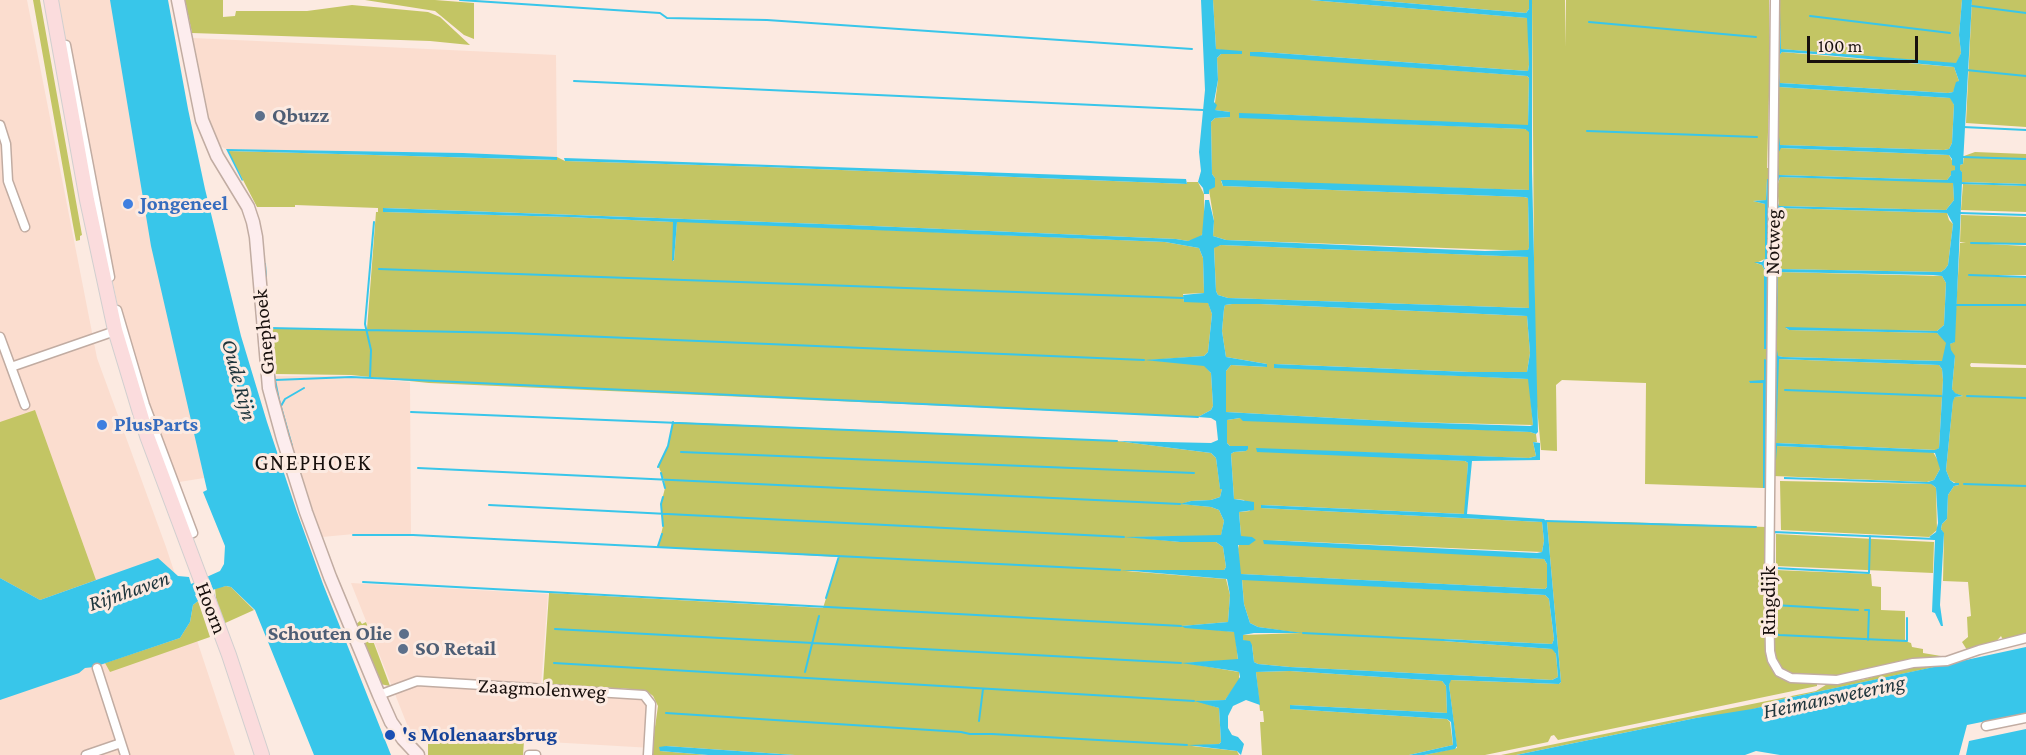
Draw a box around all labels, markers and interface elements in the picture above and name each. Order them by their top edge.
scale bar [1810,24,1921,62]
text: 100 m [1818,36,1862,56]
place label: Qbuzz [272,103,329,129]
marker: Qbuzz [253,109,267,123]
place label: Jongeneel [140,191,228,217]
marker: Jongeneel [121,197,135,211]
street label: Notweg [1760,209,1786,275]
street label: Gnephoek [248,288,280,376]
water label: Oude Rijn [215,336,263,424]
place label: PlusParts [114,412,198,438]
marker: PlusParts [95,418,109,432]
district label: GNEPHOEK [254,450,372,476]
water label: Rijnhaven [85,565,173,617]
street label: Ringdijk [1756,566,1782,636]
street label: Hoorn [190,579,232,637]
place label: Schouten Olie [268,621,392,647]
marker: Schouten Olie [397,627,411,641]
place label: SO Retail [415,636,496,662]
marker: SO Retail [396,642,410,656]
water label: Heimanswetering [1760,669,1908,725]
street label: Zaagmolenweg [477,673,607,705]
place label: 's Molenaarsbrug [402,722,557,748]
marker: 's Molenaarsbrug [383,728,397,742]

